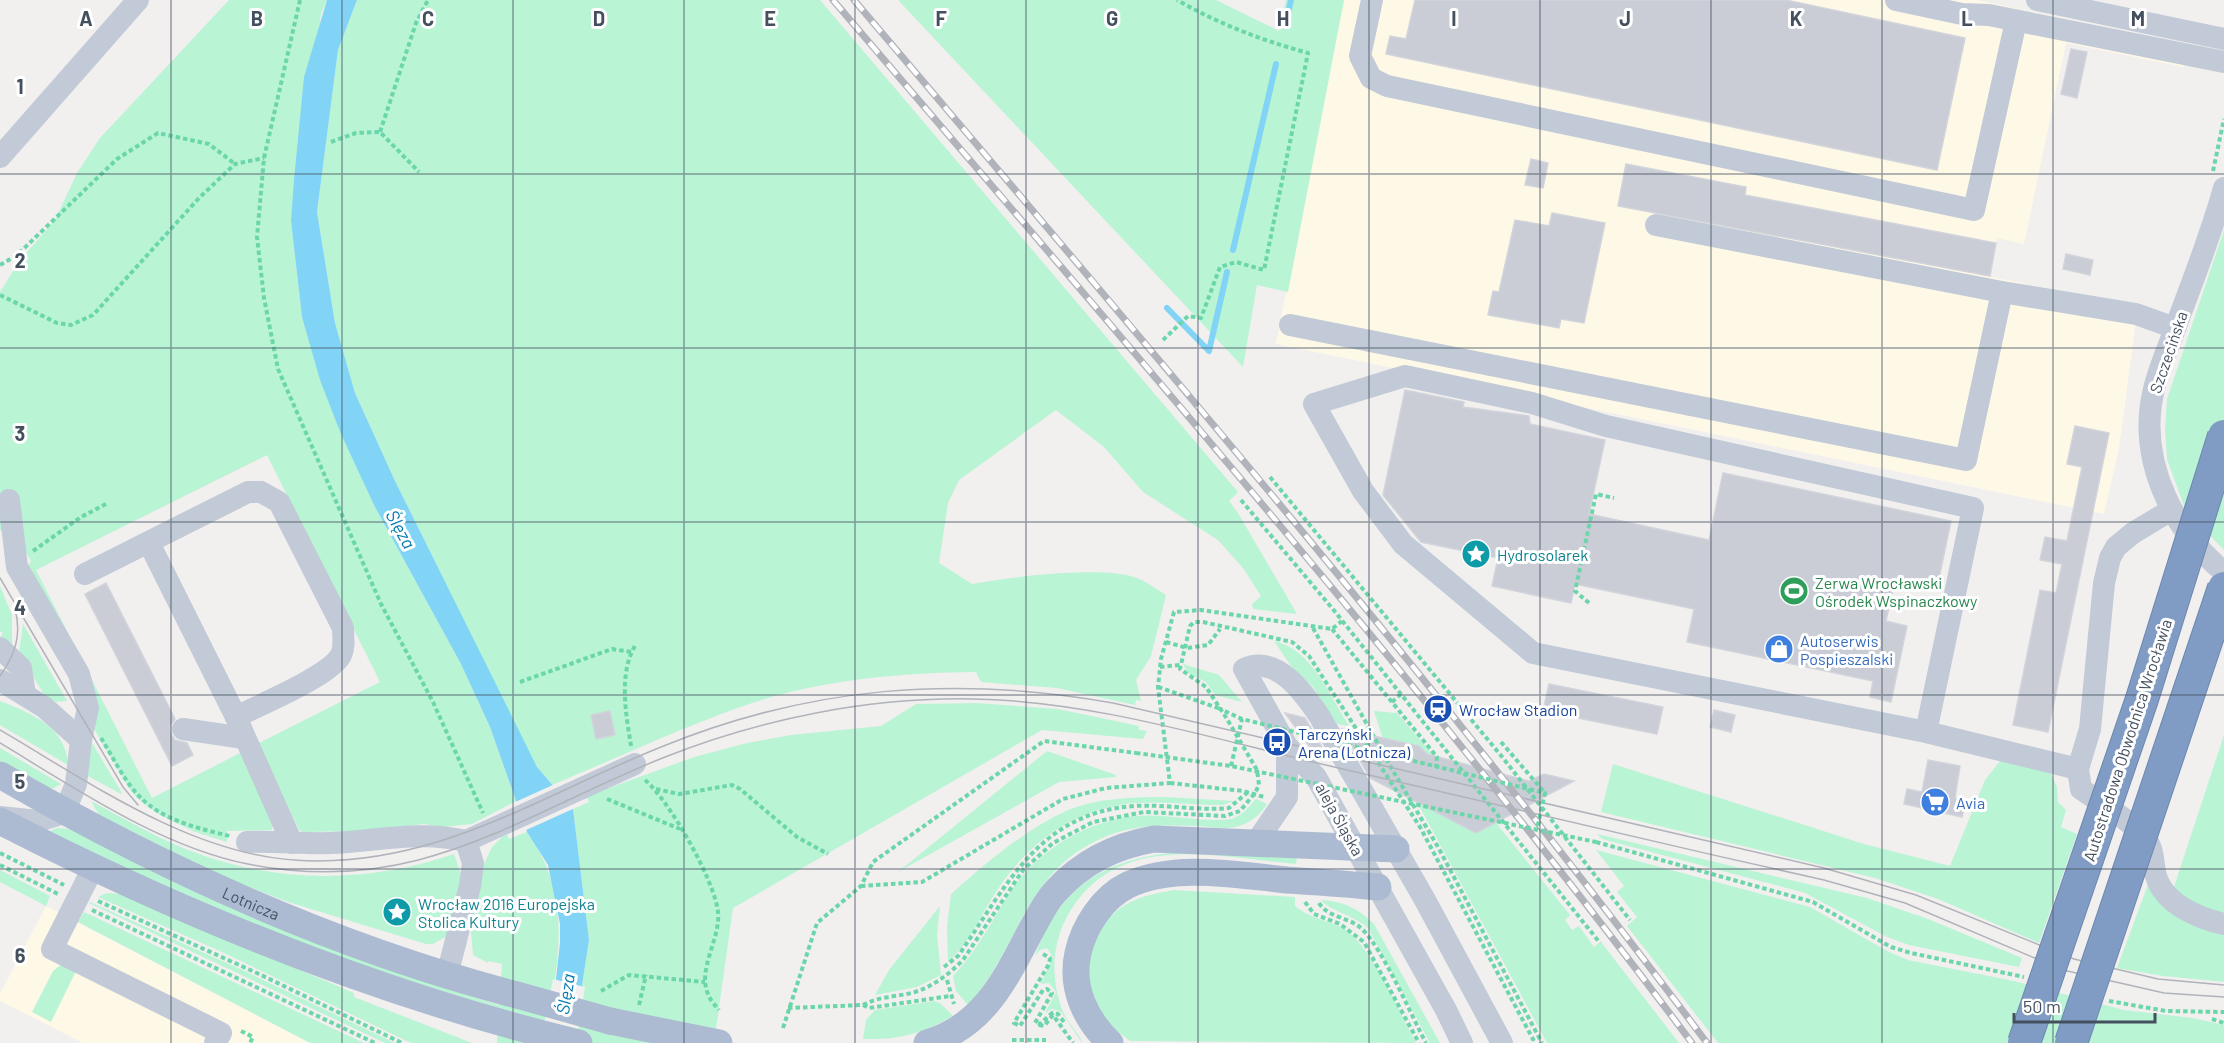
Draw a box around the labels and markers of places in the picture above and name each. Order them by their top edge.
place icon: Hydrosolarek [1460,538,1492,570]
place label: Hydrosolarek [1497,545,1588,564]
place label: Zerwa Wrocławski Ośrodek Wspinaczkowy [1815,573,1978,610]
sports icon: Zerwa Wrocławski Ośrodek Wspinaczkowy [1778,575,1810,607]
place label: Autoserwis Pospieszalski [1800,631,1893,668]
shop icon: Autoserwis Pospieszalski [1763,633,1795,665]
station icon: Wrocław Stadion [1422,693,1454,725]
place label: Wrocław Stadion [1459,700,1577,719]
place label: Tarczyński Arena (Lotnicza) [1298,724,1411,761]
bus stop icon: Tarczyński Arena (Lotnicza) [1261,726,1293,758]
supermarket icon: Avia [1919,786,1951,818]
place label: Avia [1956,793,1985,812]
place label: Wrocław 2016 Europejska Stolica Kultury [418,894,595,931]
place icon: Wrocław 2016 Europejska Stolica Kultury [381,896,413,928]

